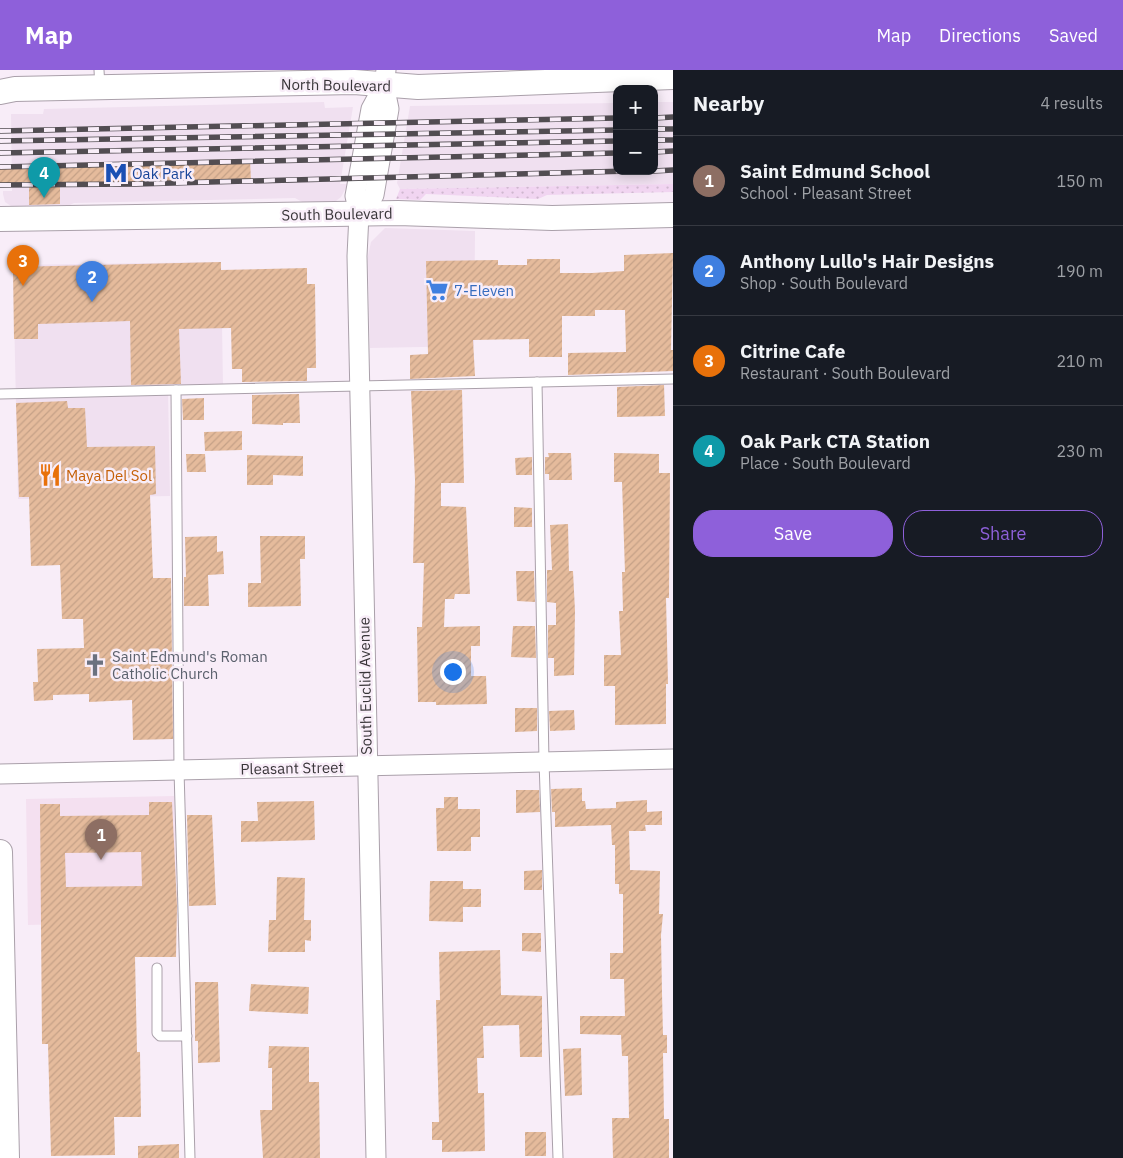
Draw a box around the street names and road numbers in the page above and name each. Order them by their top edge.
street label: North Boulevard [281,75,391,95]
street label: South Boulevard [281,204,393,224]
street label: South Euclid Avenue [354,617,376,755]
street label: Pleasant Street [240,758,344,778]

